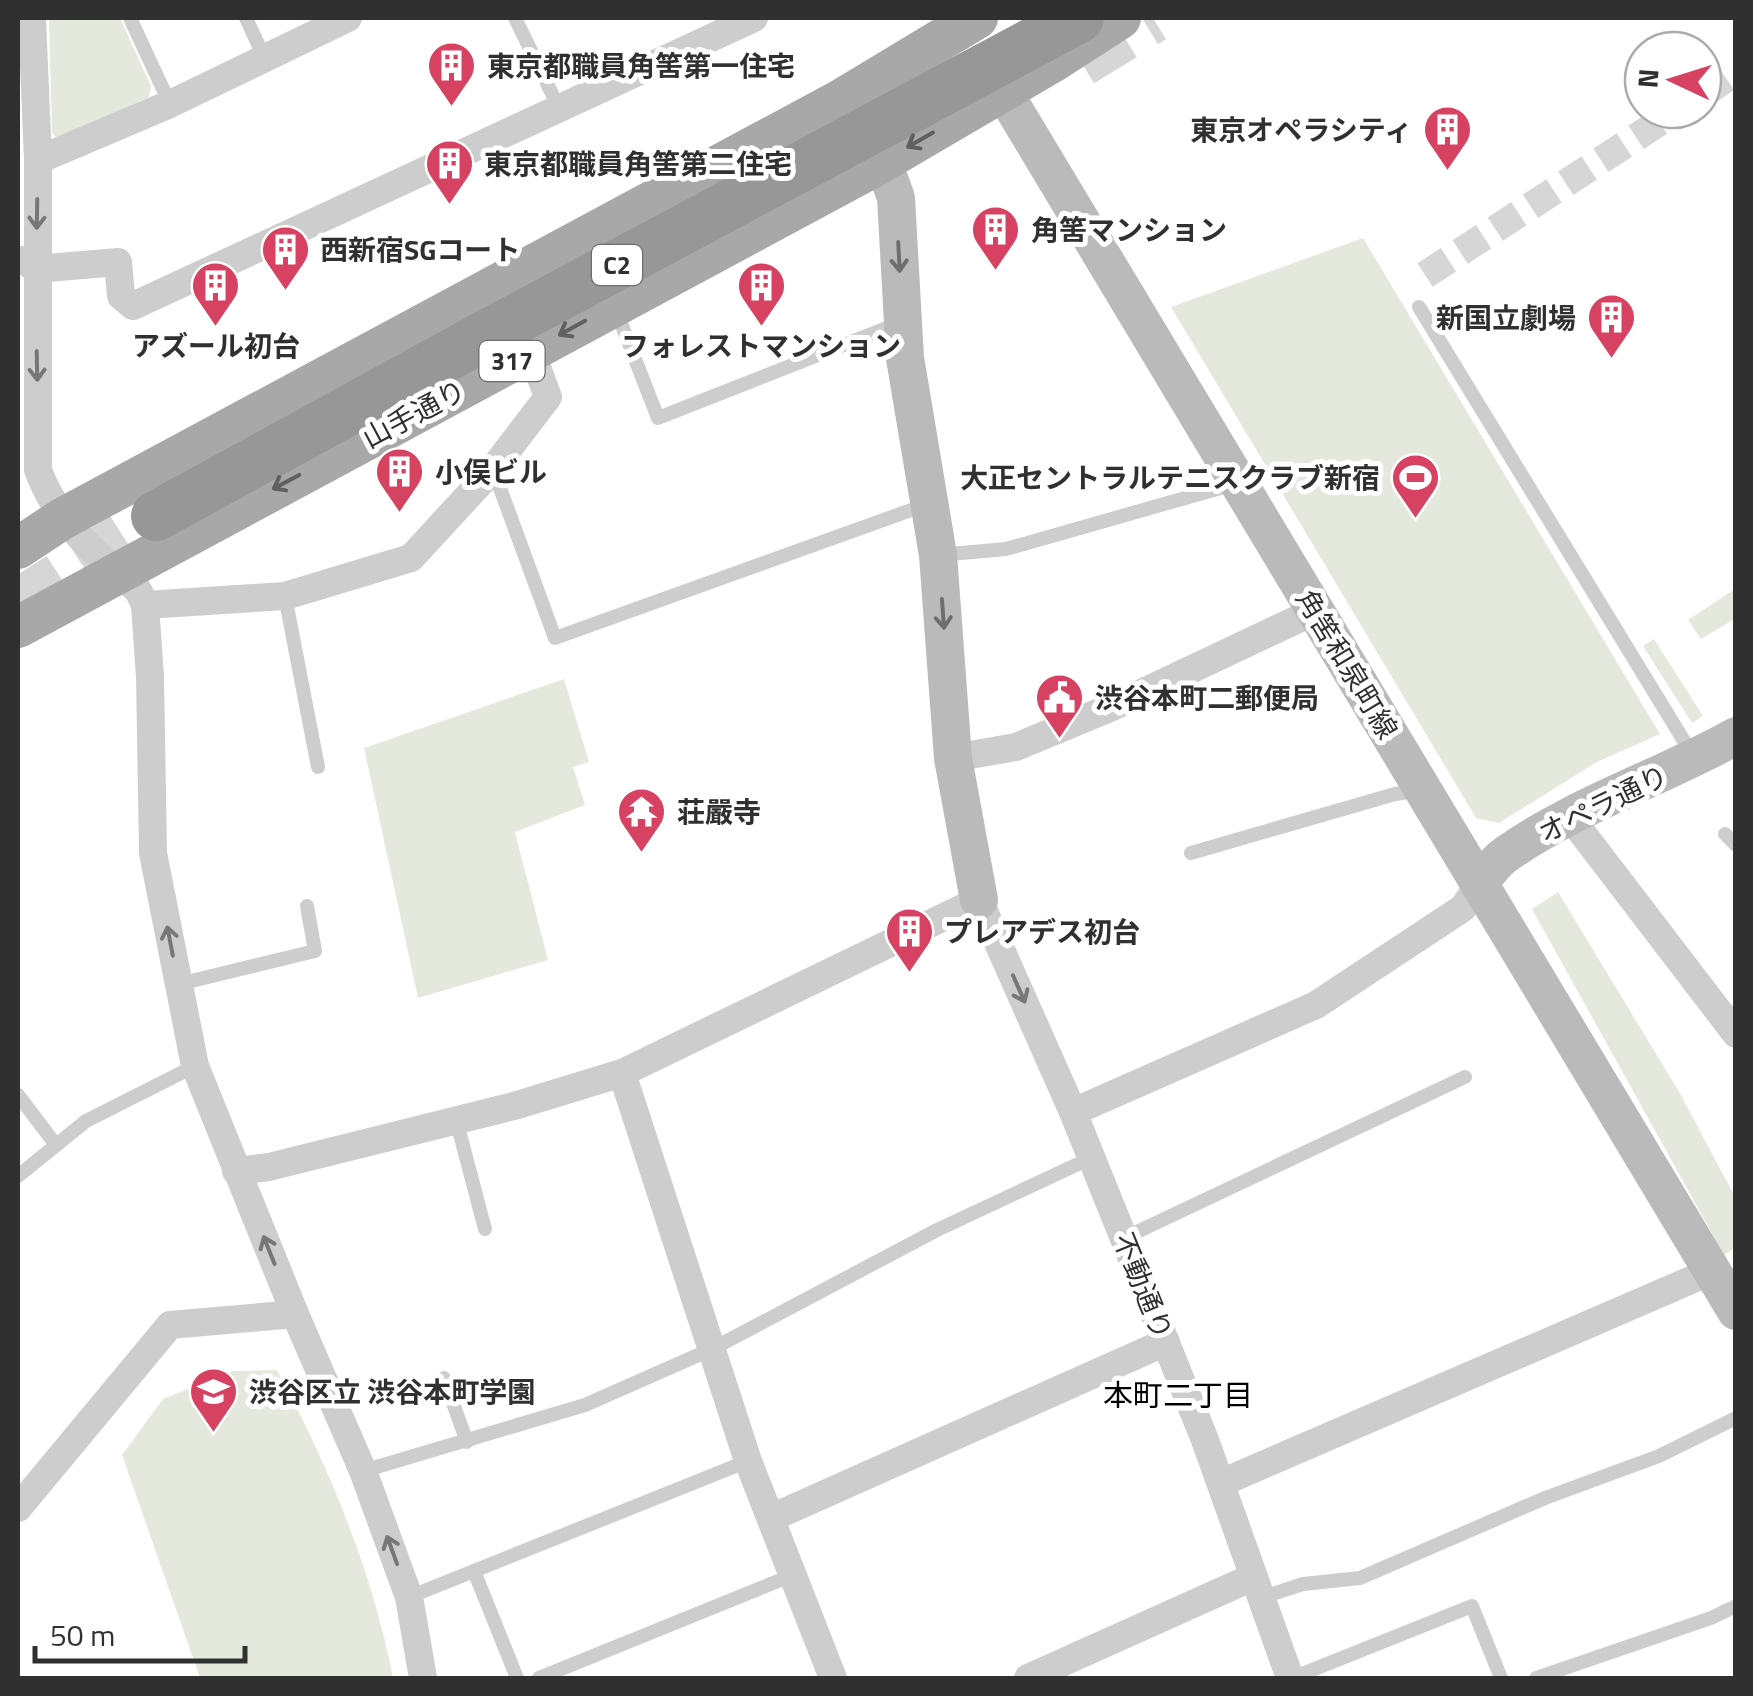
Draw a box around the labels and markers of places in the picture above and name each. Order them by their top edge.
building icon: 東京都職員角筈第一住宅 [426,40,478,108]
place label: 東京都職員角筈第一住宅 [487,44,795,87]
building icon: 東京オペラシティ [1421,104,1473,172]
place label: 東京オペラシティ [1190,108,1412,151]
building icon: 東京都職員角筈第二住宅 [423,138,475,206]
place label: 東京都職員角筈第二住宅 [484,142,792,185]
building icon: 角筈マンション [970,204,1022,272]
place label: 角筈マンション [1031,208,1227,251]
building icon: 西新宿SGコート [259,224,311,292]
place label: 西新宿SGコート [320,228,520,271]
building icon: アズール初台 [190,260,242,328]
building icon: フォレストマンション [735,260,787,328]
building icon: 新国立劇場 [1585,292,1637,360]
place label: 新国立劇場 [1436,296,1576,339]
place label: アズール初台 [132,324,300,367]
place label: フォレストマンション [621,324,901,367]
building icon: 小俣ビル [374,446,426,514]
place label: 小俣ビル [435,450,547,493]
sports icon: 大正セントラルテニスクラブ新宿 [1389,452,1441,520]
place label: 大正セントラルテニスクラブ新宿 [960,456,1380,499]
public building icon: 渋谷本町二郵便局 [1034,672,1086,740]
place label: 渋谷本町二郵便局 [1095,676,1319,719]
temple icon: 荘嚴寺 [616,786,668,854]
place label: 荘嚴寺 [677,790,761,833]
building icon: プレアデス初台 [883,906,935,974]
place label: プレアデス初台 [944,910,1140,953]
school or university icon: 渋谷区立 渋谷本町学園 [188,1366,240,1434]
place label: 渋谷区立 渋谷本町学園 [249,1370,535,1413]

